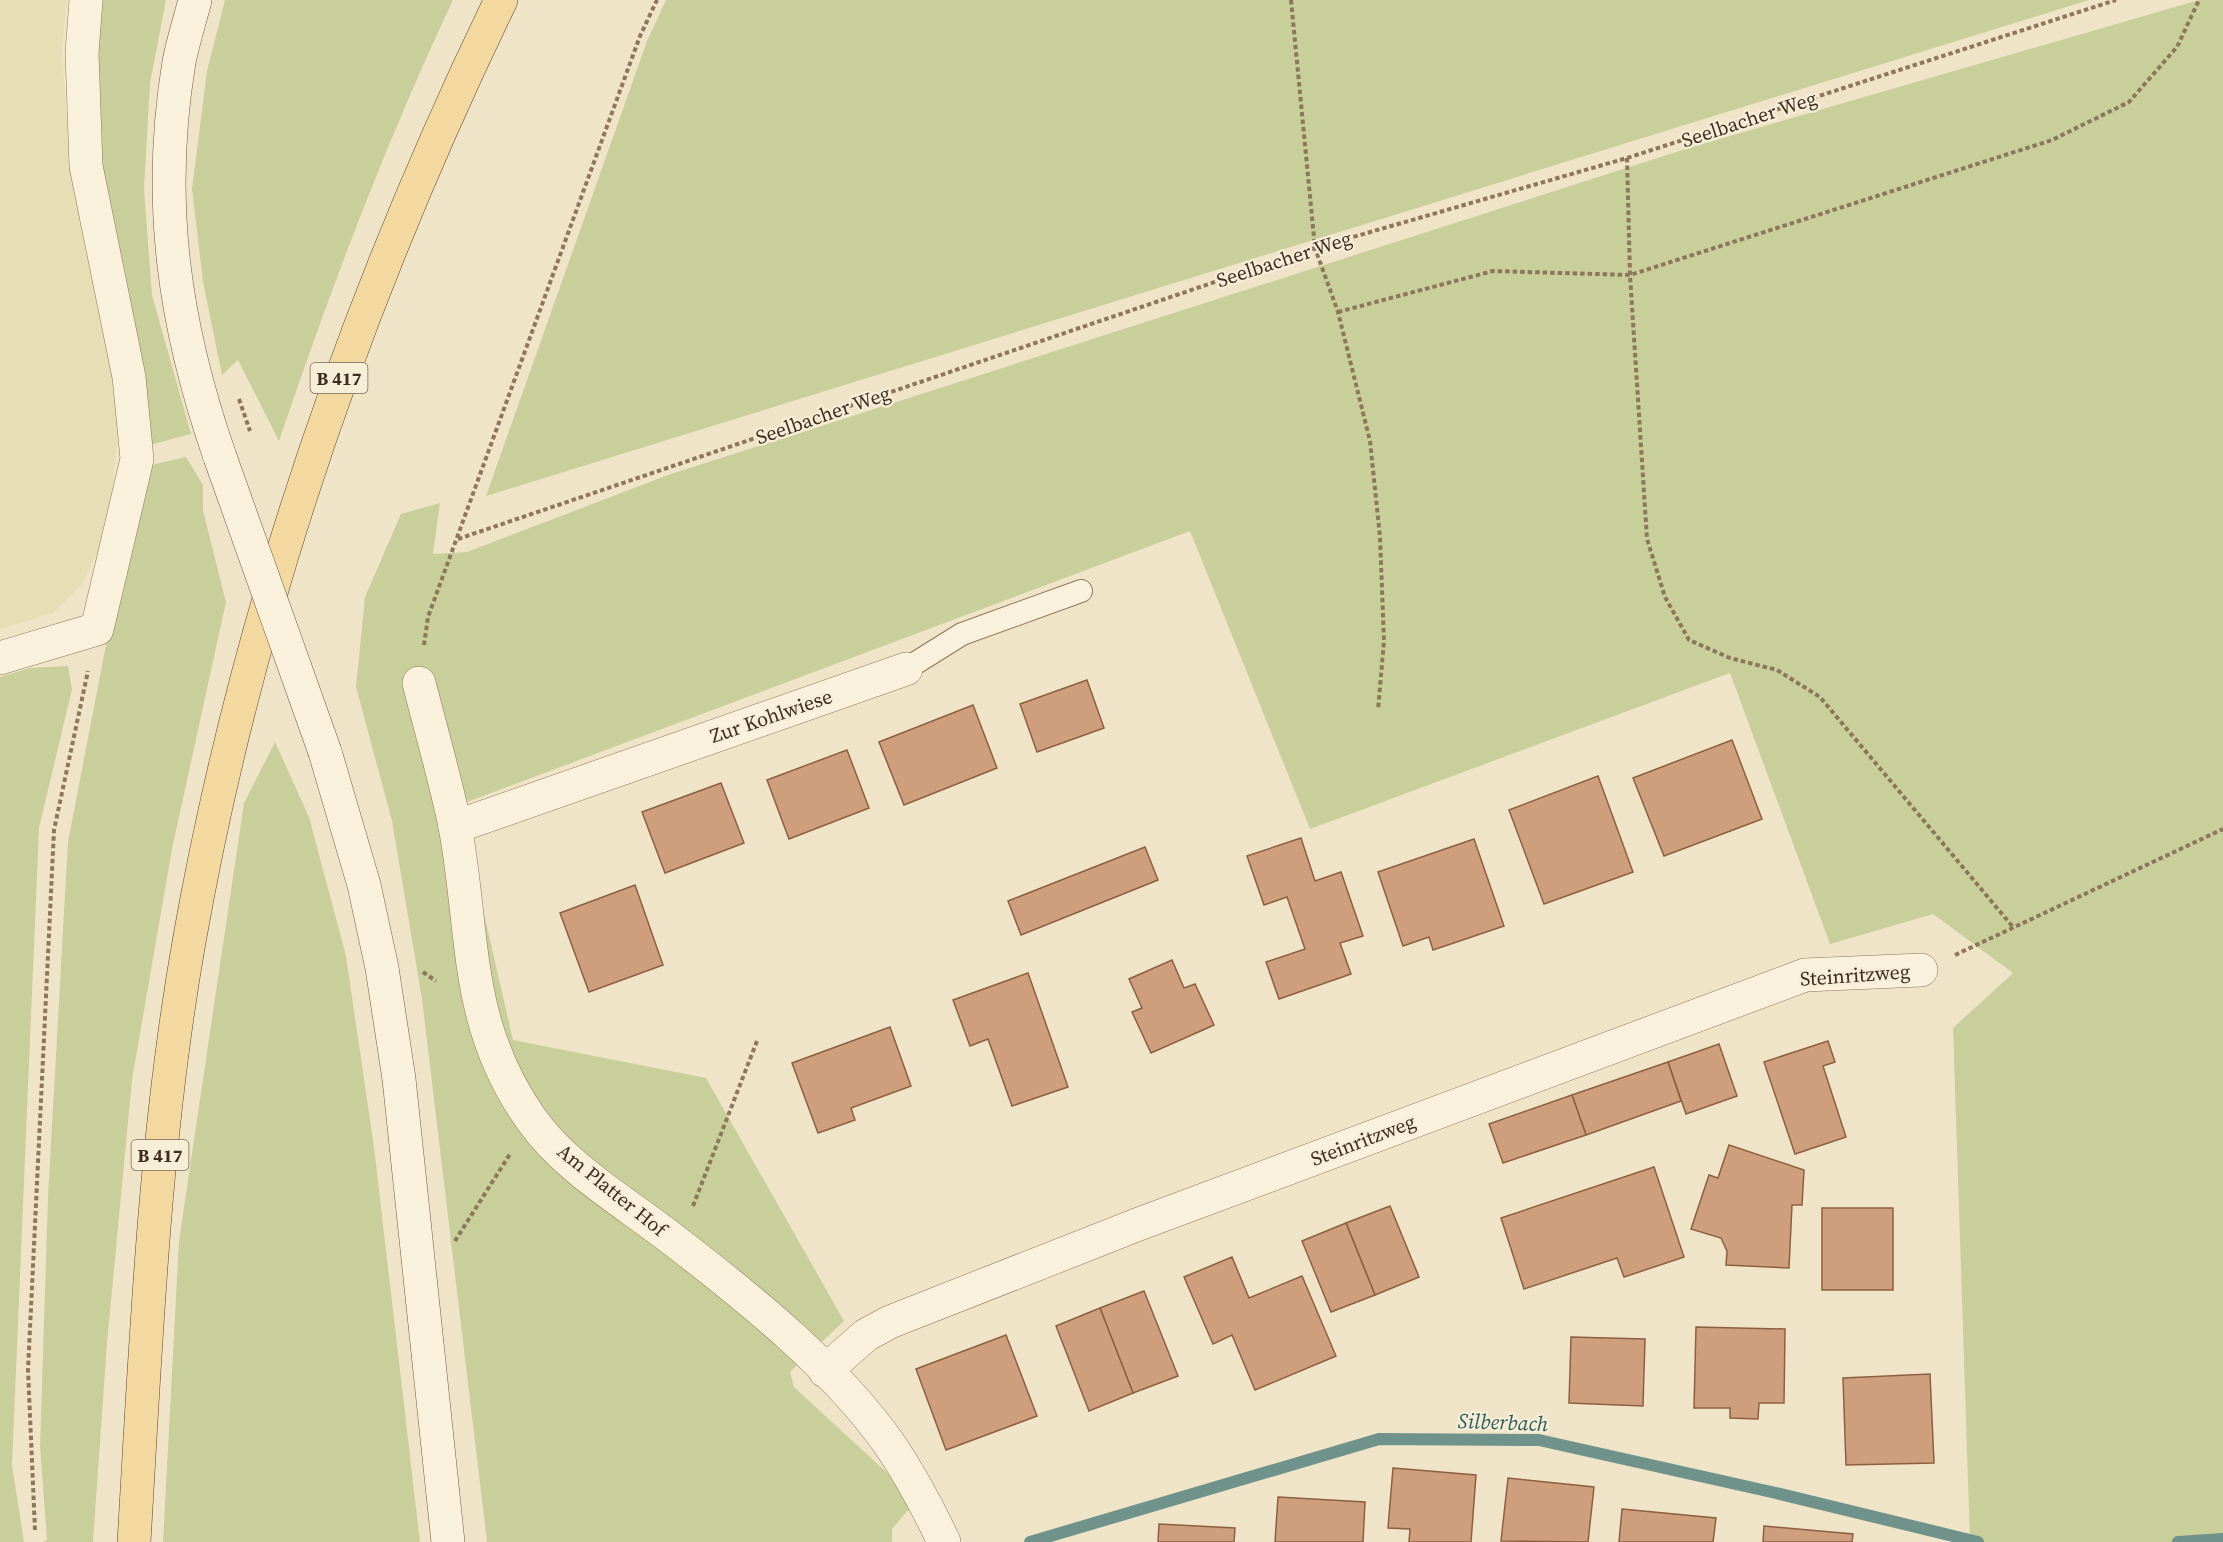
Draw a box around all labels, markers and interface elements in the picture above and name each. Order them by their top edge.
street label: Seelbacher Weg [1678,84,1820,154]
street label: Seelbacher Weg [1213,224,1355,294]
road number: B 417 [310,363,368,393]
street label: Seelbacher Weg [752,379,894,451]
street label: Zur Kohlwiese [706,682,836,750]
street label: Steinritzweg [1799,957,1911,993]
street label: Steinritzweg [1306,1107,1420,1173]
street label: Am Platter Hof [551,1137,674,1244]
road number: B 417 [132,1140,188,1170]
water label: Silberbach [1457,1406,1549,1438]

